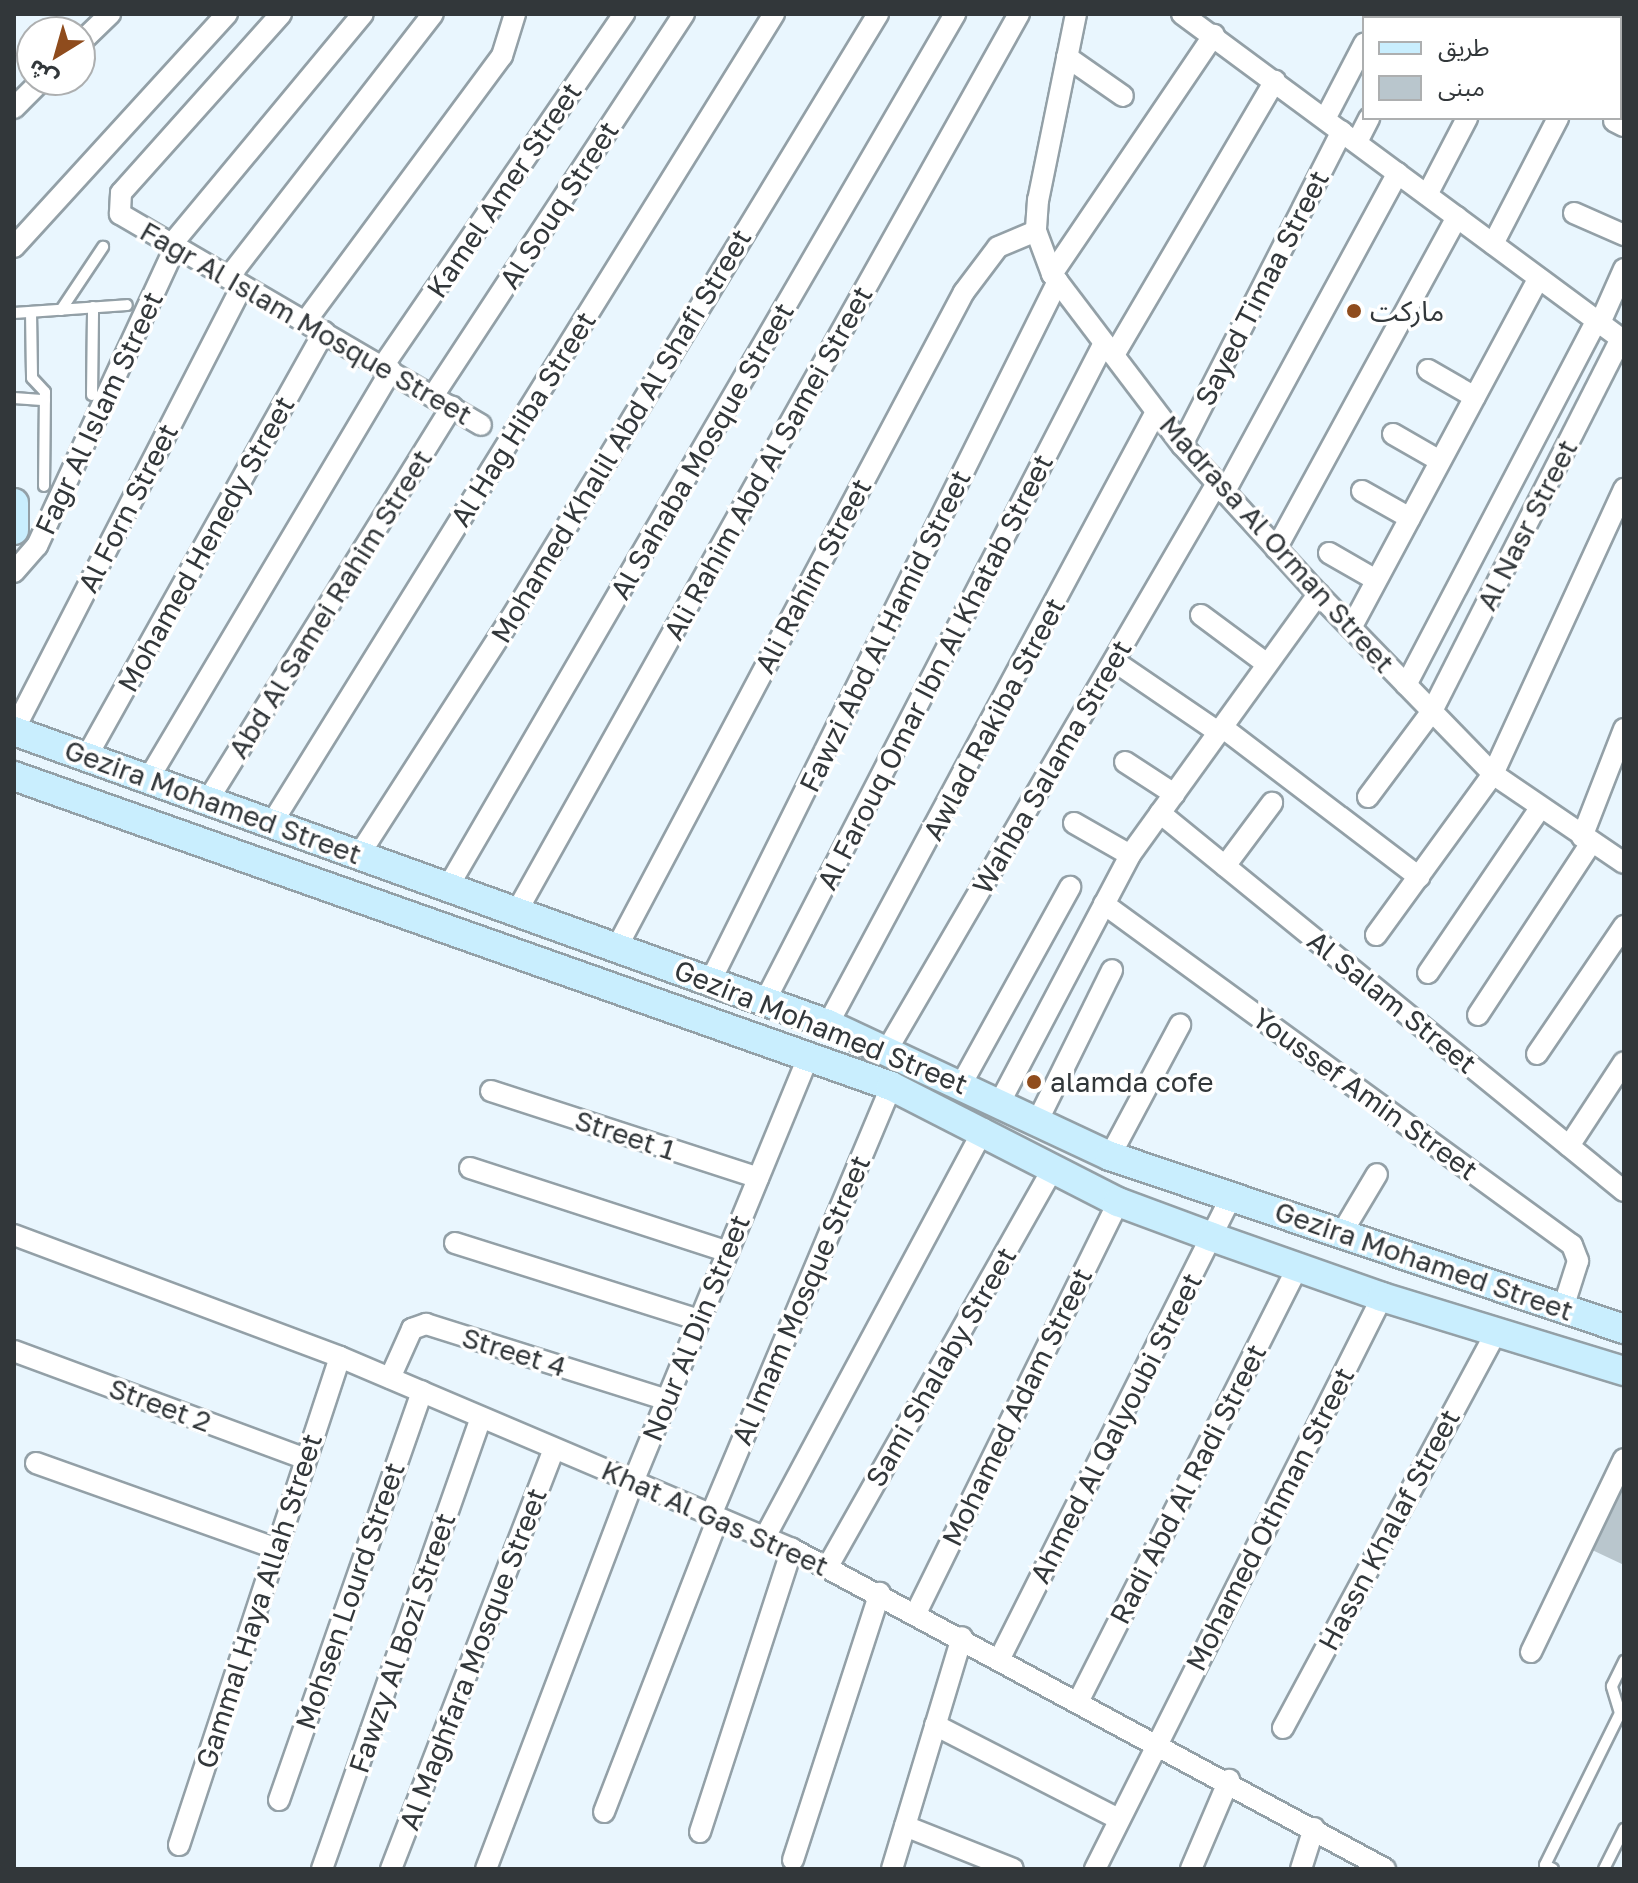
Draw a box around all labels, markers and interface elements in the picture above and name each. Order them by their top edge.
north arrow [16,16,96,96]
legend [1362,16,1622,120]
text: طريق [1438,32,1490,61]
text: ش [22,54,63,94]
text: مبنى [1438,72,1485,101]
street label: Kamel Amer Street [419,76,589,304]
street label: Al Souq Street [492,115,626,295]
street label: Sayed Timaa Street [1188,165,1336,411]
street label: Fagr Al Islam Mosque Street [134,214,478,432]
street label: Mohamed Khalil Abd Al Shafi Street [484,223,758,649]
street label: Ali Rahim Abd Al Samei Street [657,280,879,646]
street label: Fagr Al Islam Street [28,286,170,540]
place label: ماركت [1370,294,1444,328]
street label: Al Sahaba Mosque Street [603,297,801,605]
marker: ماركت [1345,302,1363,320]
street label: Al Hag Hiba Street [443,305,603,533]
street label: Mohamed Henedy Street [111,390,301,698]
street label: Madrasa Al Orman Street [1153,408,1401,680]
street label: Al Forn Street [71,418,185,598]
street label: Al Nasr Street [1470,434,1584,616]
street label: Abd Al Samei Rahim Street [221,443,439,765]
street label: Al Farouq Omar Ibn Al Khatab Street [810,449,1060,895]
street label: Fawzi Abd Al Hamid Street [792,465,978,797]
street label: Ali Rahim Street [748,473,878,679]
street label: Awlad Rakiba Street [916,592,1072,846]
street label: Wahba Salama Street [965,634,1139,900]
street label: Gezira Mohamed Street [60,733,366,871]
street label: Al Salam Street [1301,924,1483,1080]
street label: Gezira Mohamed Street [669,953,973,1101]
street label: Youssef Amin Street [1246,1001,1484,1187]
place label: alamda cofe [1050,1065,1213,1099]
marker: alamda cofe [1025,1073,1043,1091]
street label: Street 1 [571,1103,679,1167]
street label: Al Imam Mosque Street [725,1150,877,1450]
street label: Gezira Mohamed Street [1270,1194,1578,1328]
street label: Nour Al Din Street [635,1210,757,1446]
street label: Sami Shalaby Street [859,1241,1023,1493]
street label: Mohamed Adam Street [935,1262,1099,1552]
street label: Ahmed Al Qalyoubi Street [1023,1267,1209,1589]
street label: Street 4 [458,1320,570,1384]
street label: Radi Abd Al Radi Street [1103,1338,1273,1630]
street label: Mohamed Othman Street [1179,1362,1361,1676]
street label: Street 2 [104,1371,216,1439]
street label: Hassn Khalaf Street [1311,1404,1467,1656]
street label: Gammal Haya Allah Street [189,1429,329,1773]
street label: Khat Al Gas Street [596,1453,834,1583]
street label: Mohsen Lourd Street [288,1458,412,1734]
street label: Al Maghfara Mosque Street [392,1483,554,1835]
street label: Fawzy Al Bozi Street [342,1508,462,1778]

